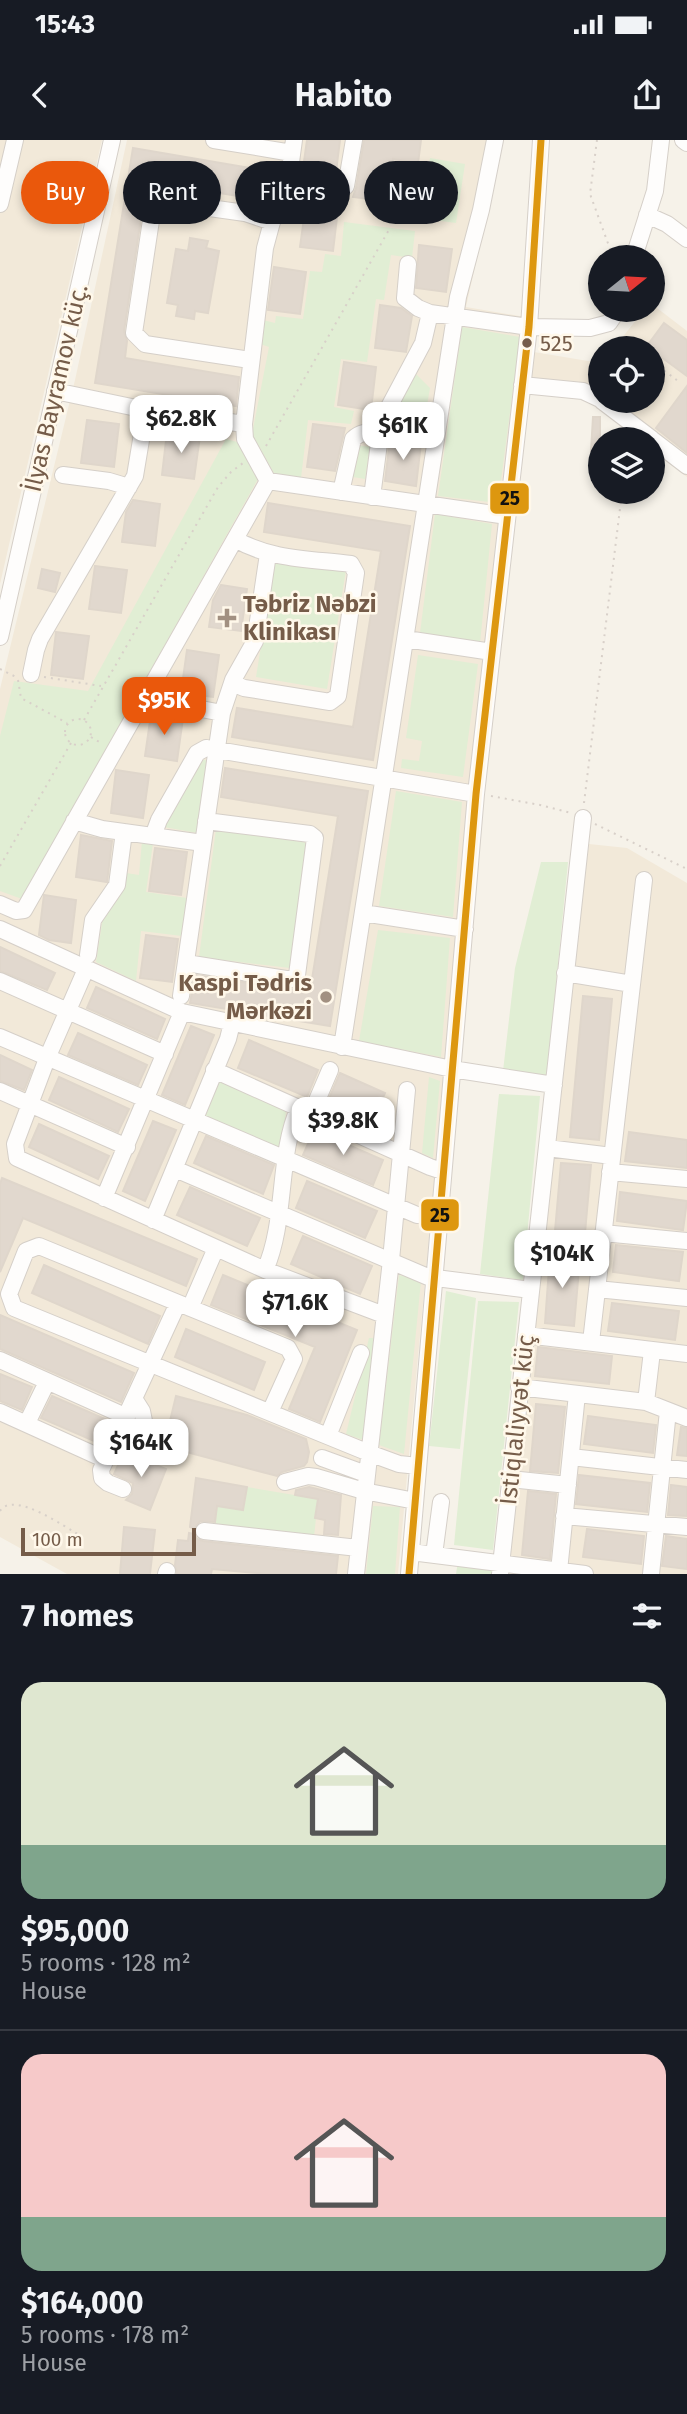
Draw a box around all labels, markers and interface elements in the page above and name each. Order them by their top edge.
text: 15:43 [35,9,95,40]
icon: back [21,76,59,114]
text: Habito [295,76,392,114]
icon: share [628,76,666,114]
chip: Buy [21,161,109,224]
chip: Rent [123,161,221,224]
chip: Filters [235,161,350,224]
chip: New [364,161,458,224]
north arrow [588,245,665,322]
map controls [588,245,665,504]
street label: İlyas Bayramov küç. [18,281,94,495]
place label: 525 [540,330,573,357]
marker: 525 [520,336,534,350]
button: locate [588,336,665,413]
pin: $62.8K [124,396,238,455]
pin: $61K [362,402,444,462]
text: $62.8K [146,404,216,432]
text: $61K [378,411,428,439]
button: layers [588,427,665,504]
line badge: 25 [489,482,530,515]
text: 25 [500,487,520,510]
place label: Təbriz Nəbzi Klinikası [243,590,377,646]
marker: Təbriz Nəbzi Klinikası [217,608,237,628]
pin: $95K [123,678,205,737]
text: $95K [138,686,190,714]
place label: Kaspi Tədris Mərkəzi [178,969,312,1025]
marker: Kaspi Tədris Mərkəzi [318,989,334,1005]
pin: $39.8K [286,1098,400,1157]
text: $39.8K [308,1106,378,1134]
line badge: 25 [420,1198,460,1232]
text: 25 [430,1204,450,1227]
pin: $104K [513,1230,611,1290]
text: $104K [530,1239,594,1267]
pin: $71.6K [238,1280,352,1339]
text: $71.6K [262,1288,328,1316]
street label: İstiqlaliyyət küç [494,1334,540,1506]
pin: $164K [92,1420,190,1479]
text: $164K [110,1428,173,1456]
scale bar [21,1525,196,1557]
text: 100 m [32,1528,83,1551]
icon: filters [628,1597,666,1635]
text: 7 homes [21,1598,133,1634]
icon: home [281,1728,407,1854]
text: $95,000 [21,1913,129,1949]
text: 5 rooms · 128 m² [21,1949,191,1977]
text: House [21,1977,87,2005]
icon: home [281,2100,407,2226]
text: $164,000 [21,2285,144,2321]
text: 5 rooms · 178 m² [21,2321,189,2349]
text: House [21,2349,87,2377]

